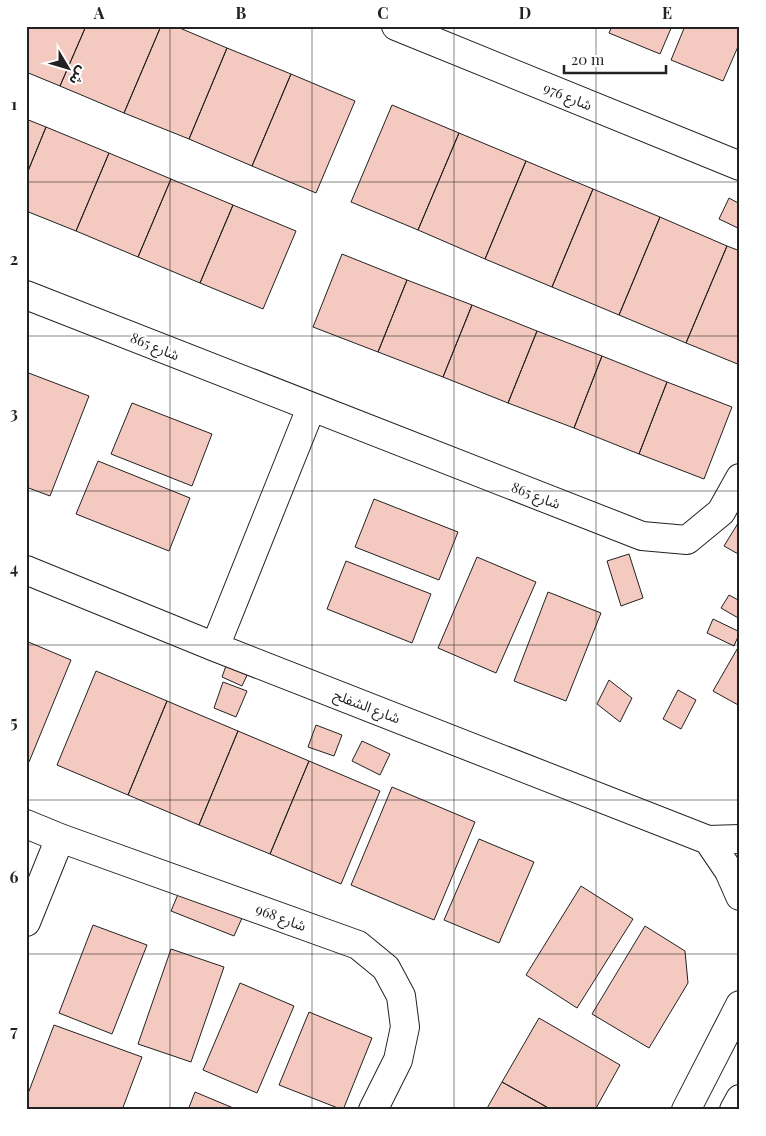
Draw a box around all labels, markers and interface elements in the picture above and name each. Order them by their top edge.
text: A [93,2,105,23]
text: B [236,2,247,23]
text: C [377,2,389,23]
text: D [519,2,531,23]
text: E [662,2,672,23]
north arrow [42,42,92,92]
scale bar [564,42,666,74]
text: 20 m [571,49,605,69]
text: ش [65,63,92,90]
street label: شارع 976 [540,78,595,116]
text: 1 [11,93,17,114]
text: 2 [10,248,18,269]
street label: شارع 865 [127,328,182,366]
text: 3 [10,402,18,423]
street label: شارع 865 [508,477,563,515]
text: 4 [10,557,18,578]
street label: شارع الشفلح [330,685,403,729]
text: 5 [10,711,18,732]
text: 6 [10,866,19,887]
street label: شارع 968 [252,899,309,937]
text: 7 [10,1020,18,1041]

